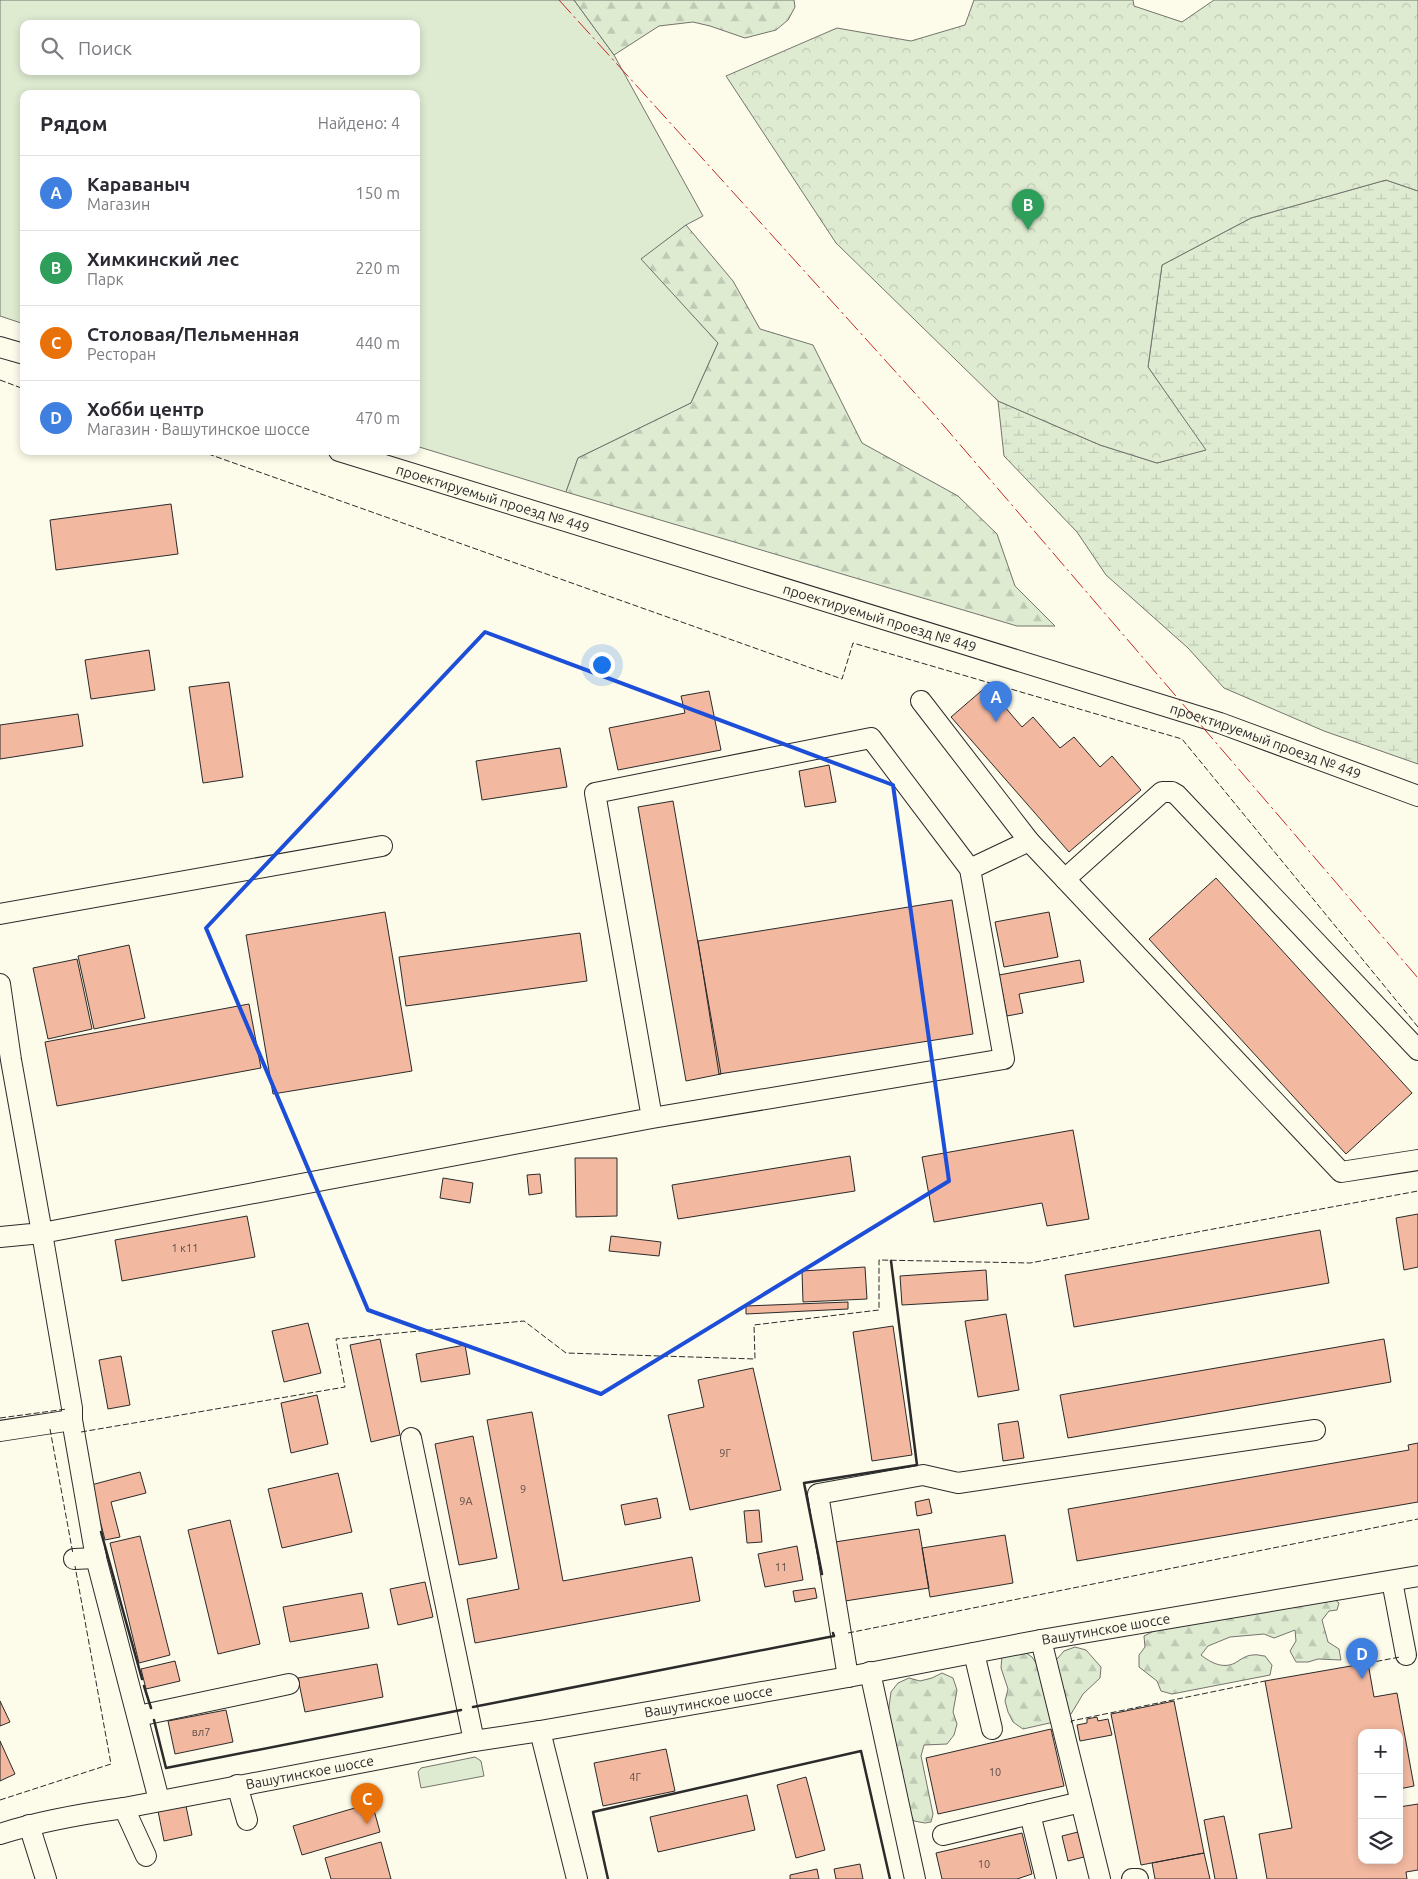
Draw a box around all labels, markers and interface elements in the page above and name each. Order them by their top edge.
search box [20,20,420,75]
icon: search [38,34,66,62]
text: Поиск [78,37,132,59]
text: Рядом [40,111,108,135]
text: Найдено: 4 [318,114,400,132]
text: Караваныч [87,173,190,195]
text: A [50,184,62,202]
text: 150 m [355,184,400,202]
pin: B [1012,189,1044,230]
text: Магазин [87,195,150,213]
text: Химкинский лес [87,248,239,270]
text: B [51,259,61,277]
text: 220 m [355,259,400,277]
text: Парк [87,270,124,288]
text: Столовая/Пельменная [87,323,299,345]
text: C [51,334,61,352]
text: 440 m [355,334,400,352]
text: Ресторан [87,345,156,363]
text: Хобби центр [87,398,204,420]
text: D [50,409,62,427]
text: 470 m [355,409,400,427]
text: Магазин · Вашутинское шоссе [87,420,310,438]
street label: проектируемый проезд № 449 [394,461,591,536]
street label: проектируемый проезд № 449 [781,581,978,655]
your location [589,652,615,678]
pin: A [980,681,1012,722]
street label: проектируемый проезд № 449 [1168,700,1363,782]
house number: 1 к11 [172,1242,198,1254]
house number: 9Г [719,1447,731,1459]
house number: 9 [520,1483,526,1495]
house number: 9А [459,1495,474,1507]
house number: 11 [775,1561,787,1573]
street label: Вашутинское шоссе [1040,1610,1171,1648]
pin: D [1346,1638,1378,1679]
street label: Вашутинское шоссе [643,1682,774,1721]
house number: вл7 [192,1726,210,1738]
map controls [1358,1729,1403,1864]
button: + [1358,1729,1403,1774]
street label: Вашутинское шоссе [244,1752,375,1793]
house number: 10 [989,1766,1001,1778]
house number: 4Г [629,1771,641,1783]
button: − [1358,1774,1403,1819]
pin: C [351,1783,383,1824]
button: layers [1358,1819,1403,1864]
house number: 10 [978,1858,990,1870]

